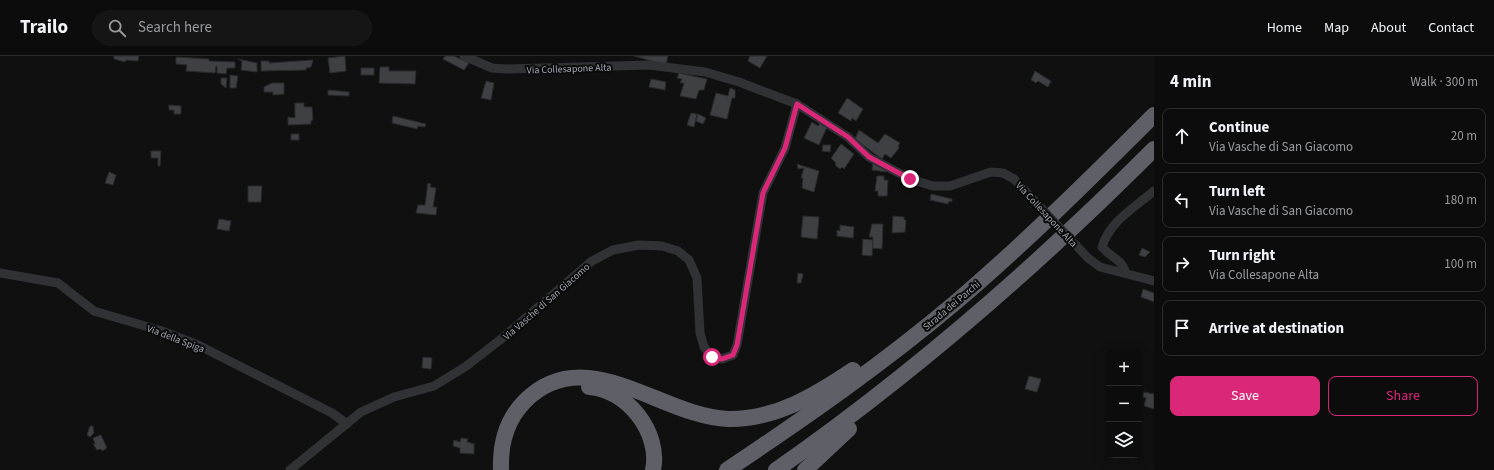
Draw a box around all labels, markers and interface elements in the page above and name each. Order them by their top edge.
search box [92,10,372,46]
text: Trailo [20,14,68,41]
icon: search [106,17,128,39]
text: Search here [138,17,212,38]
text: Home [1267,18,1302,38]
text: Map [1324,18,1349,38]
text: About [1371,18,1406,38]
text: Contact [1428,18,1474,38]
street label: Via Collesapone Alta [526,61,612,77]
text: 4 min [1170,70,1211,94]
text: Walk · 300 m [1410,73,1478,91]
text: Continue [1209,117,1269,138]
icon: ahead [1171,125,1193,147]
text: 20 m [1451,127,1477,145]
text: Via Vasche di San Giacomo [1209,138,1353,156]
route end [901,170,919,188]
street label: Via Collesapone Alta [1012,179,1080,250]
text: Turn left [1209,181,1265,202]
icon: left [1171,189,1193,211]
text: 180 m [1444,191,1477,209]
text: Via Vasche di San Giacomo [1209,202,1353,220]
text: Turn right [1209,245,1275,266]
icon: right [1171,253,1193,275]
text: 100 m [1444,255,1477,273]
street label: Via Vasche di San Giacomo [500,260,593,343]
text: Via Collesapone Alta [1209,266,1319,284]
street label: Strada dei Parchi [920,278,983,334]
icon: arrive [1171,317,1193,339]
text: Arrive at destination [1209,318,1344,339]
street label: Via della Spiga [145,322,206,356]
route start [703,348,721,366]
map controls [1106,350,1142,458]
button: + [1106,350,1142,386]
button: Save [1170,376,1320,416]
button: Share [1328,376,1478,416]
button: − [1106,386,1142,422]
button: layers [1106,422,1142,458]

